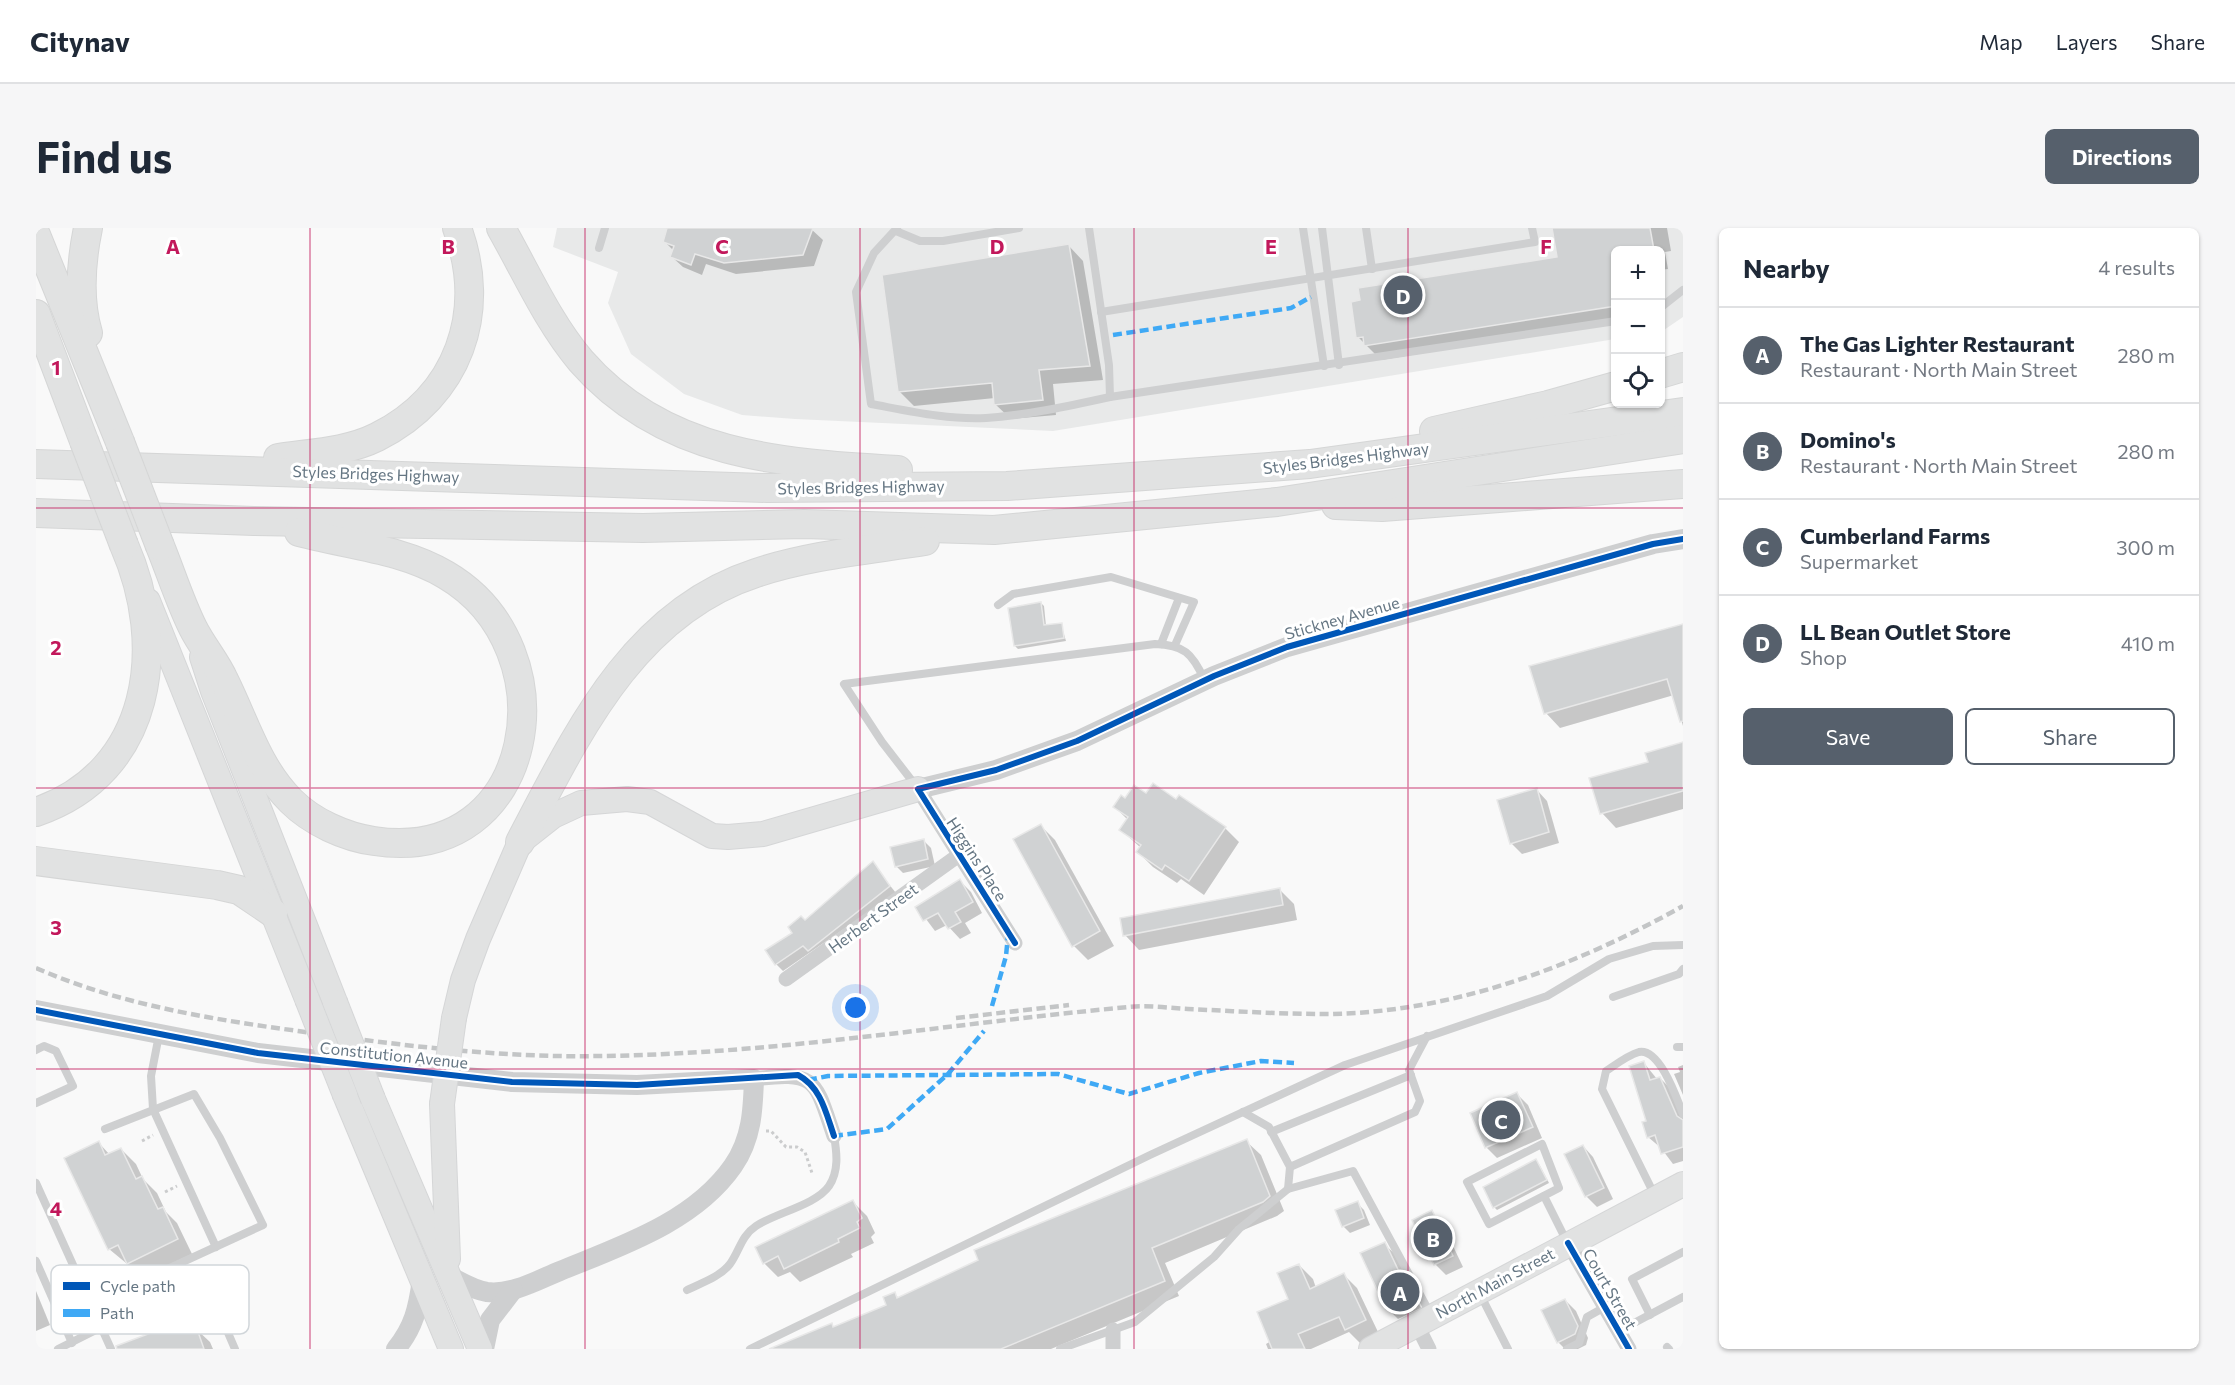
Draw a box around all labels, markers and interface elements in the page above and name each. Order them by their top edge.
text: Citynav [30,24,130,58]
text: Map [1979,29,2023,54]
text: Layers [2056,29,2118,54]
text: Share [2151,29,2205,54]
button: Directions [2045,129,2199,184]
text: Find us [36,130,172,182]
text: A [166,234,180,258]
text: B [441,234,455,258]
text: C [715,234,729,258]
text: D [990,234,1004,258]
text: E [1265,234,1277,258]
text: F [1540,234,1552,258]
map controls [1611,246,1665,408]
button: + [1611,246,1665,300]
text: Nearby [1743,252,1830,283]
text: 4 results [2098,255,2175,279]
pin: D [1384,272,1422,318]
button: − [1611,300,1665,354]
text: The Gas Lighter Restaurant [1800,330,2075,357]
text: A [1755,343,1770,367]
text: 280 m [2117,343,2175,367]
button: locate [1611,354,1665,408]
text: 1 [51,355,61,379]
text: Restaurant · North Main Street [1800,357,2077,381]
text: Domino's [1800,426,1896,453]
street label: Styles Bridges Highway [1262,438,1430,477]
text: B [1756,439,1769,463]
text: 280 m [2117,439,2175,463]
text: Restaurant · North Main Street [1800,453,2077,477]
street label: Styles Bridges Highway [292,461,460,486]
street label: Styles Bridges Highway [777,476,945,497]
text: Cumberland Farms [1800,522,1990,549]
text: C [1756,535,1769,559]
text: 300 m [2116,535,2175,559]
text: Supermarket [1800,549,1918,573]
street label: Stickney Avenue [1282,592,1401,643]
text: LL Bean Outlet Store [1800,618,2011,645]
text: D [1755,631,1770,655]
text: 410 m [2121,631,2175,655]
text: 2 [50,635,62,659]
text: Shop [1800,645,1847,669]
button: Save [1743,708,1953,765]
button: Share [1965,708,2175,765]
street label: Higgins Place [943,813,1012,904]
street label: Herbert Street [824,879,922,956]
text: 3 [50,915,62,939]
your location [841,993,870,1022]
street label: Constitution Avenue [319,1037,469,1072]
pin: C [1482,1098,1520,1142]
text: 4 [50,1196,62,1220]
pin: B [1414,1216,1452,1260]
street label: North Main Street [1432,1243,1558,1322]
street label: Court Street [1580,1245,1642,1333]
legend [51,1265,249,1334]
pin: A [1380,1270,1420,1314]
text: Cycle path [100,1276,176,1295]
text: Path [100,1303,134,1322]

